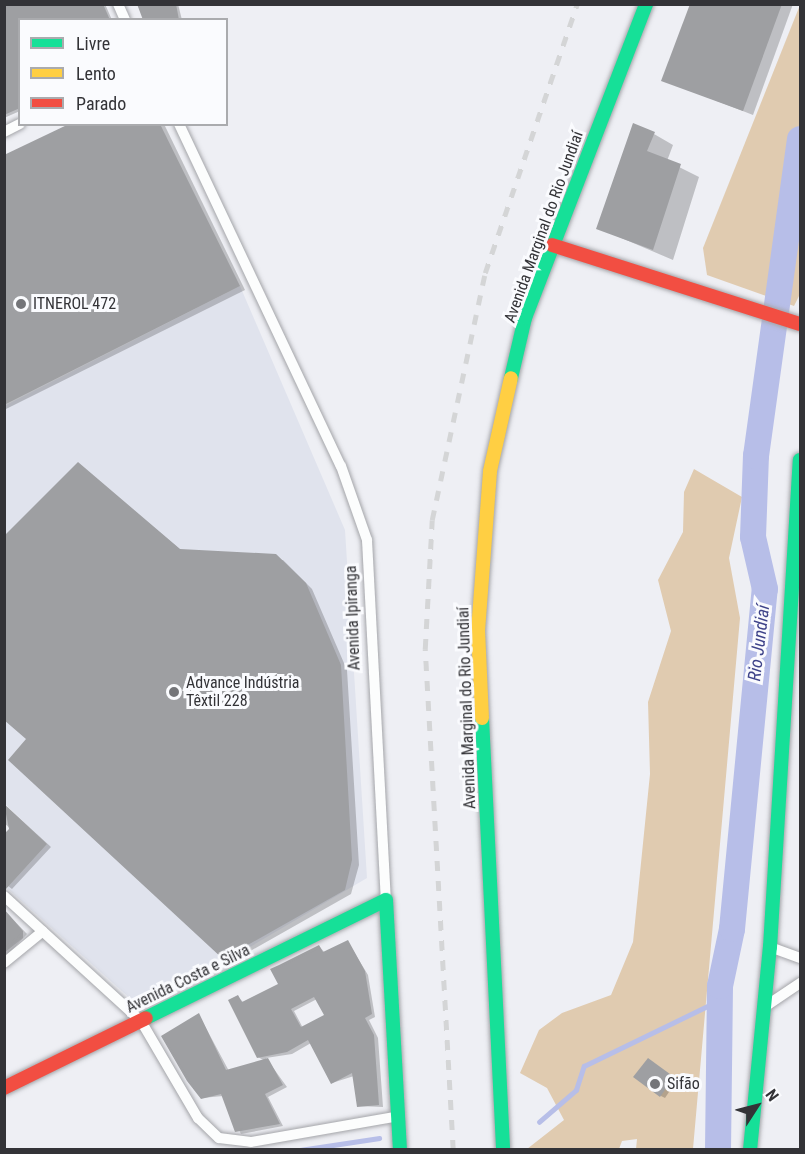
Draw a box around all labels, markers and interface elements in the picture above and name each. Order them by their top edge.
legend [18,18,228,126]
text: Livre [76,33,110,54]
text: Lento [76,63,116,84]
text: Parado [76,93,126,114]
street label: Avenida Marginal do Rio Jundiaí [500,129,588,325]
place label: ITNEROL 472 [33,294,116,314]
marker: ITNEROL 472 [14,297,28,311]
street label: Avenida Ipiranga [342,565,364,671]
water label: Rio Jundiaí [744,604,774,682]
street label: Avenida Marginal do Rio Jundiaí [454,607,480,809]
place label: Advance Indústria Têxtil 228 [186,673,300,711]
marker: Advance Indústria Têxtil 228 [167,685,181,699]
street label: Avenida Costa e Silva [123,941,253,1017]
place label: Sifão [667,1074,700,1094]
north arrow [727,1076,787,1136]
marker: Sifão [648,1077,662,1091]
text: N [761,1086,783,1105]

